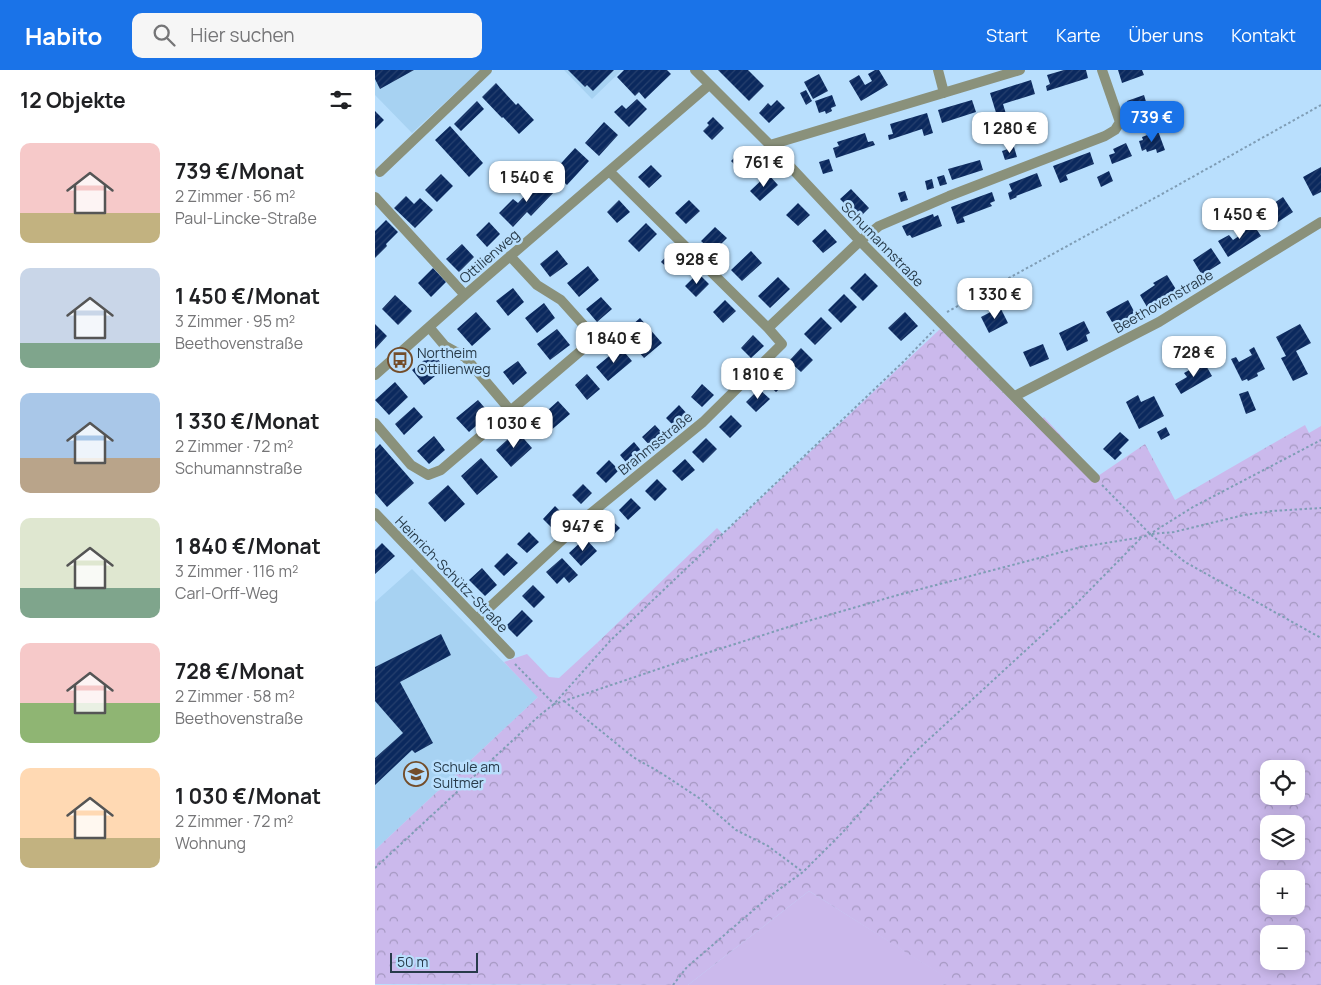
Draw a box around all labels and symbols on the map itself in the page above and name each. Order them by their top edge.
pin: 739 € [1117,100,1187,143]
pin: 1 280 € [964,112,1056,154]
pin: 761 € [729,146,799,188]
pin: 1 540 € [481,160,573,203]
street label: Schumannstraße [837,197,929,291]
pin: 1 450 € [1194,198,1286,240]
street label: Ottilienweg [455,225,523,287]
pin: 928 € [662,242,732,285]
street label: Beethovenstraße [1110,265,1216,337]
pin: 1 330 € [949,278,1041,320]
pin: 1 840 € [568,322,660,364]
pin: 728 € [1159,336,1229,378]
place label: Northeim Ottilienweg [417,343,491,378]
bus stop icon: Northeim Ottilienweg [387,347,413,373]
pin: 1 810 € [712,358,804,400]
pin: 1 030 € [468,406,560,449]
street label: Brahmsstraße [614,407,696,479]
pin: 947 € [548,510,618,552]
street label: Heinrich-Schütz-Straße [391,512,513,636]
place label: Schule am Sultmer [433,757,500,792]
school or university icon: Schule am Sultmer [403,761,429,787]
scale bar [390,950,477,973]

